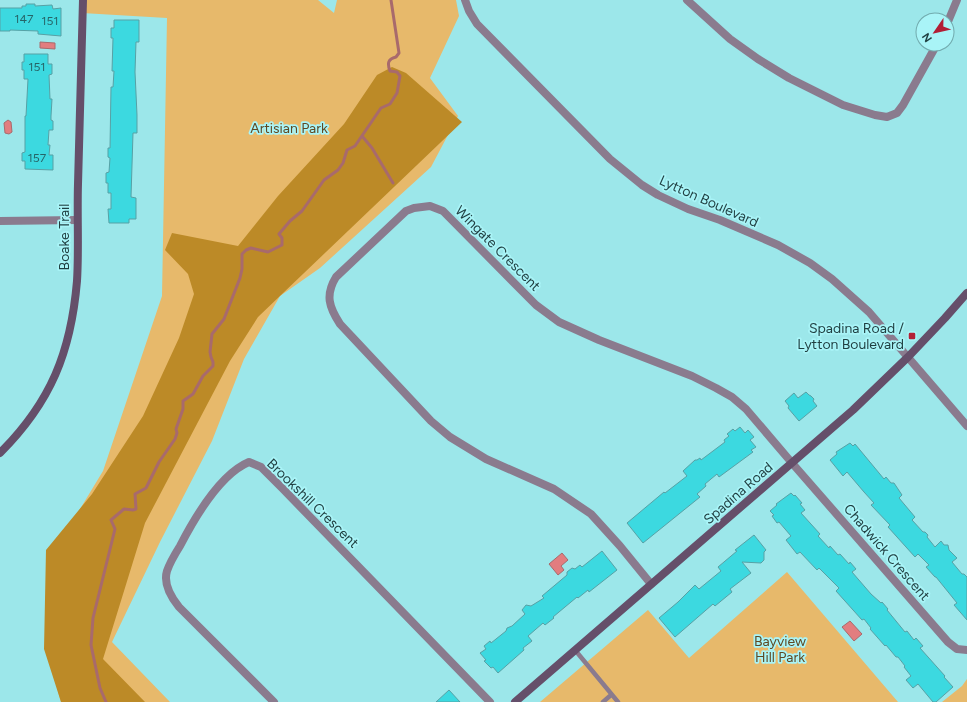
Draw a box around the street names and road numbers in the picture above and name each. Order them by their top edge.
street label: Lytton Boulevard [657,172,761,231]
street label: Wingate Crescent [451,202,544,295]
street label: Boake Trail [56,204,73,270]
street label: Brookshill Crescent [263,455,362,551]
street label: Spadina Road [700,459,776,528]
street label: Chadwick Crescent [840,500,933,604]

